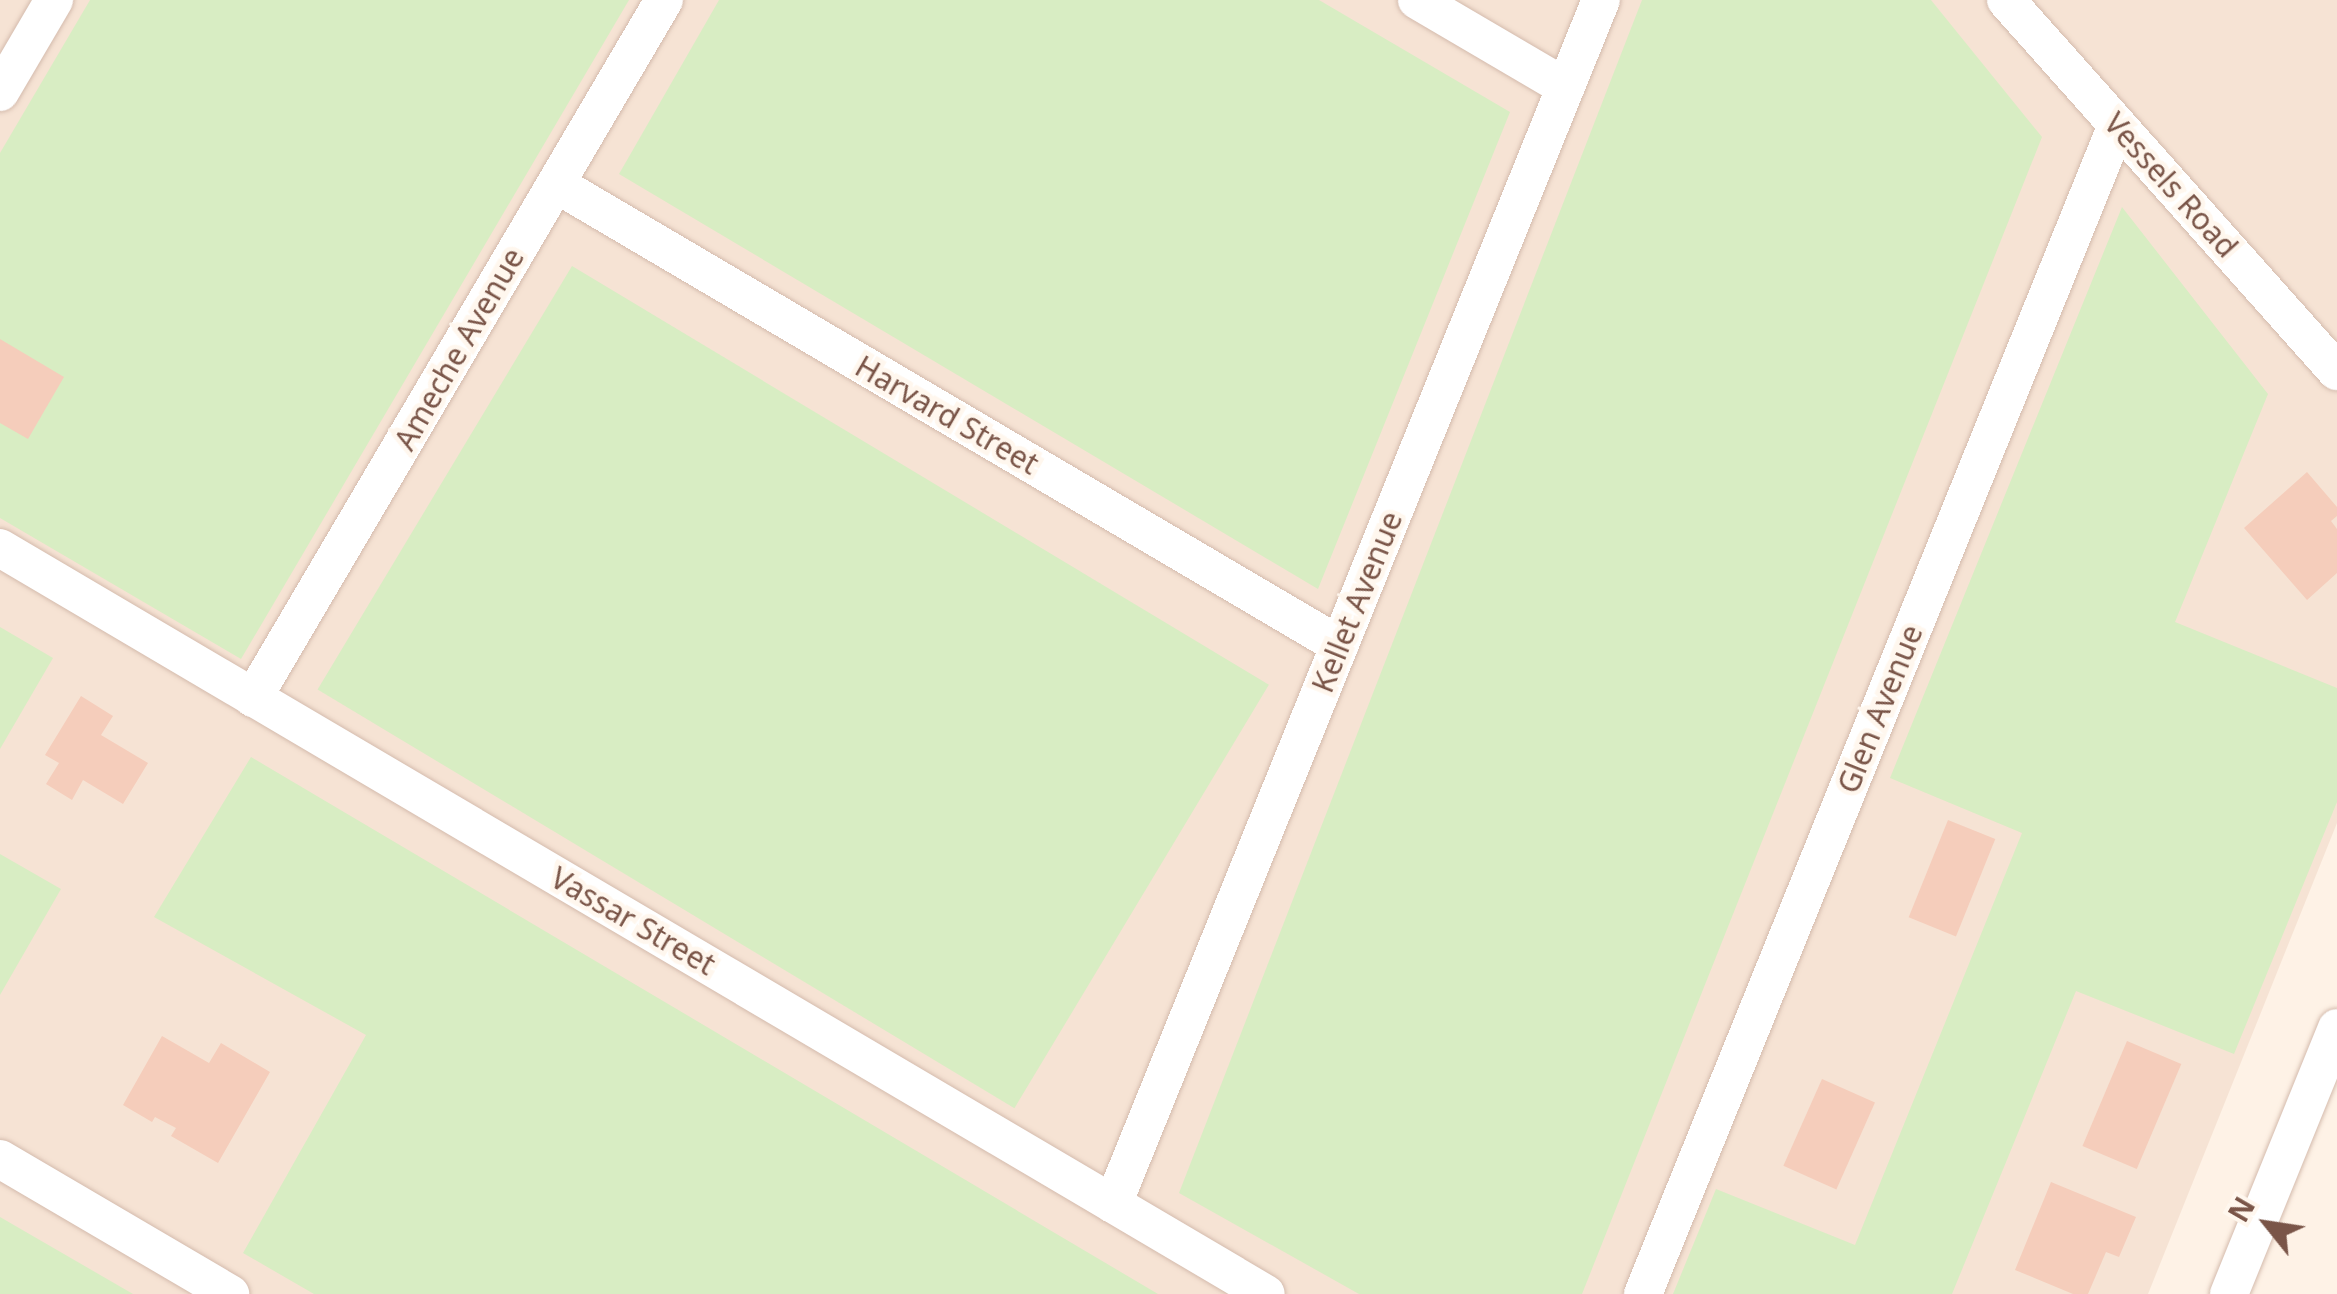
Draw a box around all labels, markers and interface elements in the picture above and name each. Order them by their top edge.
street label: Vessels Road [2097,105,2245,265]
street label: Ameche Avenue [387,242,531,456]
street label: Harvard Street [849,348,1045,482]
street label: Kellet Avenue [1304,506,1410,698]
street label: Glen Avenue [1830,620,1930,798]
street label: Vassar Street [544,859,722,983]
north arrow [2217,1174,2317,1274]
text: N [2219,1190,2263,1228]

